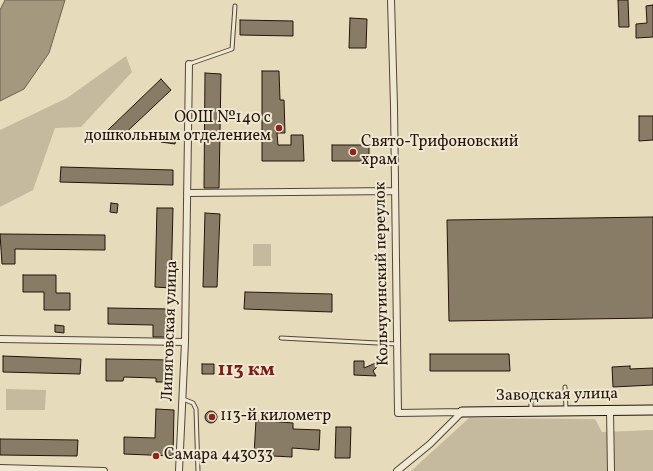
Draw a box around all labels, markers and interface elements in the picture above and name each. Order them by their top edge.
place label: ООШ №140 с дошкольным отделением [84,109,271,147]
marker: ООШ №140 с дошкольным отделением [274,123,284,133]
place label: Свято-Трифоновский храм [361,133,519,171]
marker: Свято-Трифоновский храм [348,147,358,157]
street label: Кольчугинский переулок [372,182,394,366]
street label: Липяговская улица [159,260,183,402]
district label: 113 км [217,359,275,383]
street label: Заводская улица [496,385,618,407]
place label: 113-й километр [220,407,331,427]
marker: 113-й километр [207,412,217,422]
place label: Самара 443033 [164,446,273,466]
marker: Самара 443033 [151,451,161,461]

